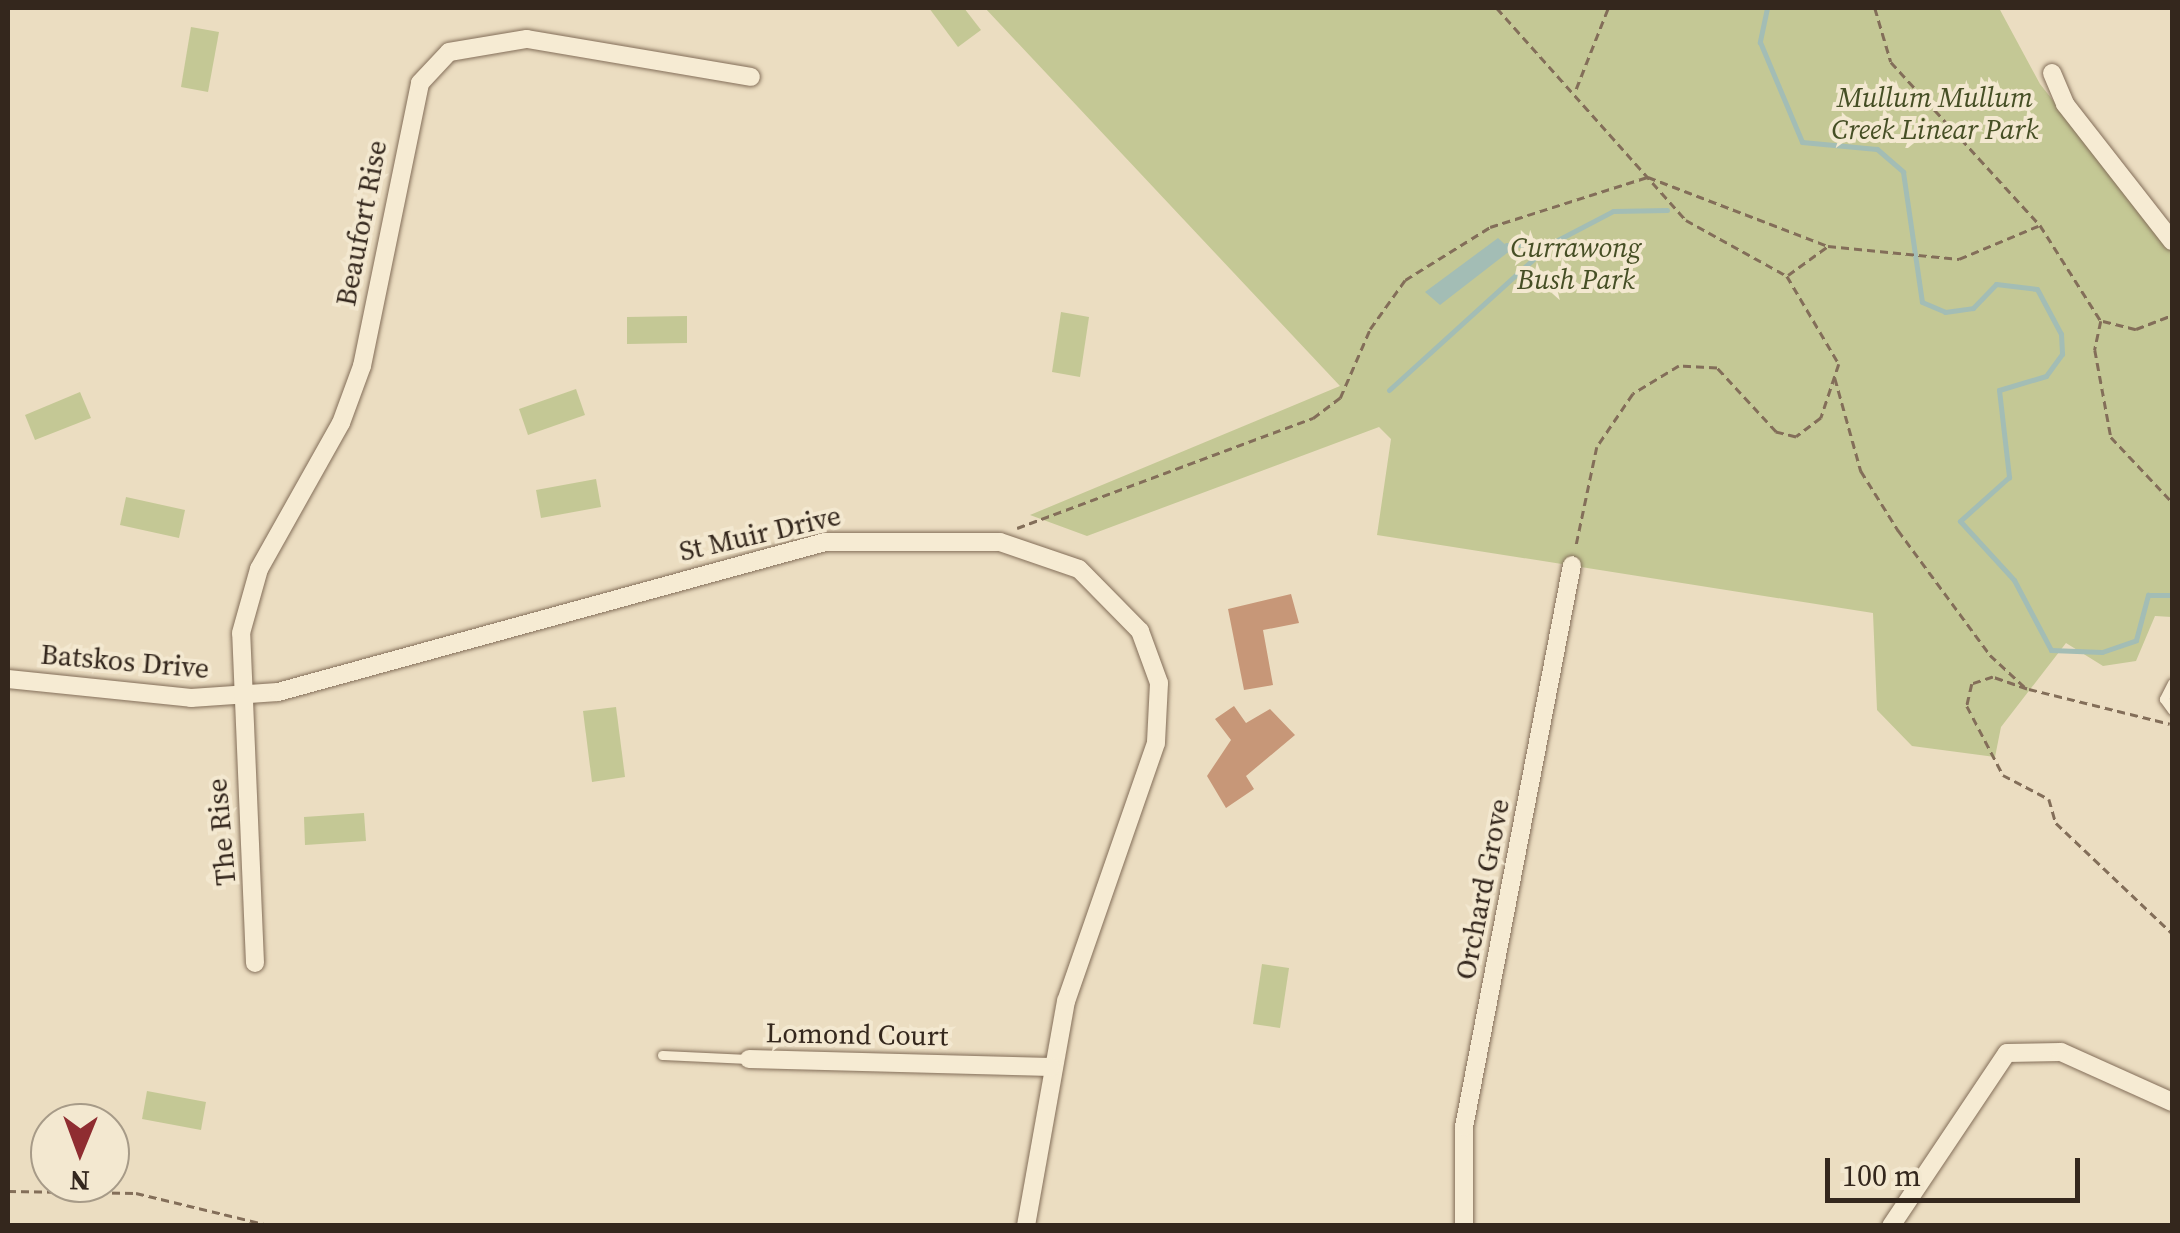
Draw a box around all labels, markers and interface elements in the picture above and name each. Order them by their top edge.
park label: Mullum Mullum Creek Linear Park [1832,80,2038,146]
street label: Beaufort Rise [328,137,394,309]
park label: Currawong Bush Park [1511,230,1641,296]
street label: St Muir Drive [676,498,844,568]
street label: Batskos Drive [39,637,211,685]
street label: The Rise [200,777,242,887]
street label: Orchard Grove [1448,796,1516,982]
street label: Lomond Court [765,1016,949,1052]
north arrow [30,1103,130,1203]
scale bar [1830,1138,2085,1200]
text: 100 m [1842,1155,1921,1196]
text: N [69,1162,90,1200]

